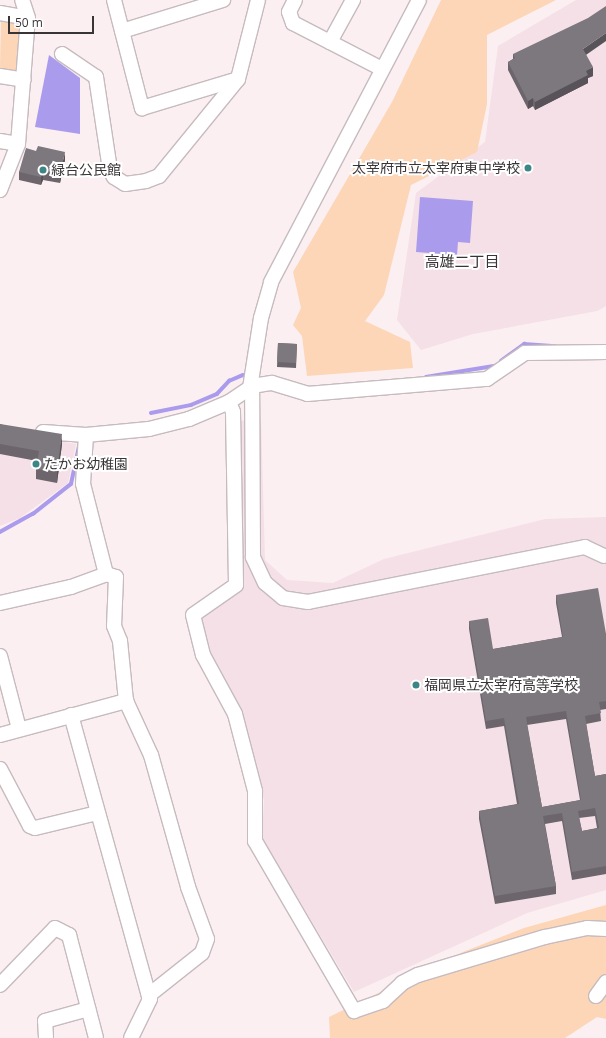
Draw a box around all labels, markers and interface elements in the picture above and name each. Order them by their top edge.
scale bar [10,8,96,34]
text: 50 m [15,14,43,31]
place label: 太宰府市立太宰府東中学校 [352,160,520,176]
place label: 緑台公民館 [51,162,121,178]
marker: 太宰府市立太宰府東中学校 [523,163,533,173]
marker: 緑台公民館 [38,165,48,175]
district label: 高雄二丁目 [425,253,499,271]
place label: たかお幼稚園 [44,456,128,472]
marker: たかお幼稚園 [31,459,41,469]
place label: 福岡県立太宰府高等学校 [424,677,578,693]
marker: 福岡県立太宰府高等学校 [411,680,421,690]

